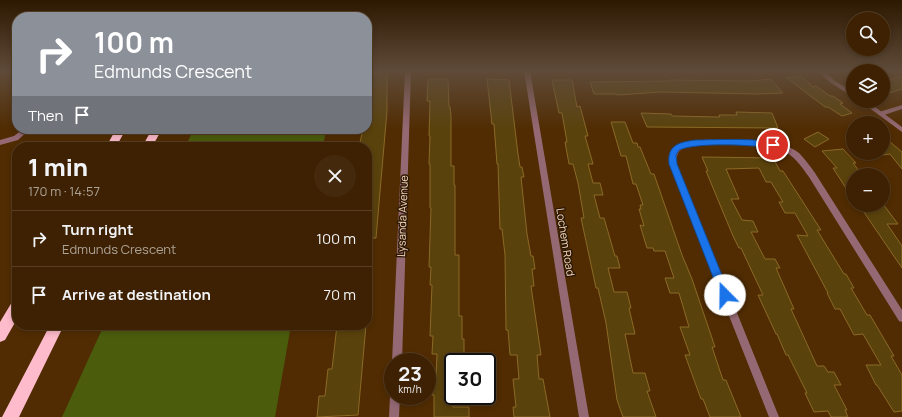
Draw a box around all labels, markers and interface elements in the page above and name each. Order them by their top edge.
map controls [846,12,890,212]
button: search [846,12,890,56]
text: 100 m [94,23,174,61]
icon: right [28,28,80,80]
text: Edmunds Crescent [94,59,252,83]
button: layers [846,64,890,108]
icon: arrive [71,104,93,126]
text: Then [28,105,63,126]
button: + [846,116,890,160]
pin [756,128,790,162]
icon: arrive [762,134,784,156]
text: 1 min [28,150,88,183]
button: close [314,155,356,197]
button: − [846,168,890,212]
street label: Lysanda Avenue [393,174,411,257]
text: 170 m · 14:57 [28,182,100,200]
street label: Lochem Road [553,207,579,277]
text: Turn right [62,219,133,240]
icon: right [28,228,50,250]
text: 100 m [316,228,356,249]
text: Edmunds Crescent [62,240,176,258]
position arrow [704,274,746,316]
icon: arrive [28,284,50,306]
text: Arrive at destination [62,284,211,305]
text: 70 m [324,284,356,305]
speed limit sign: 30 [444,353,496,405]
text: 23 [398,360,422,387]
text: km/h [398,382,422,396]

